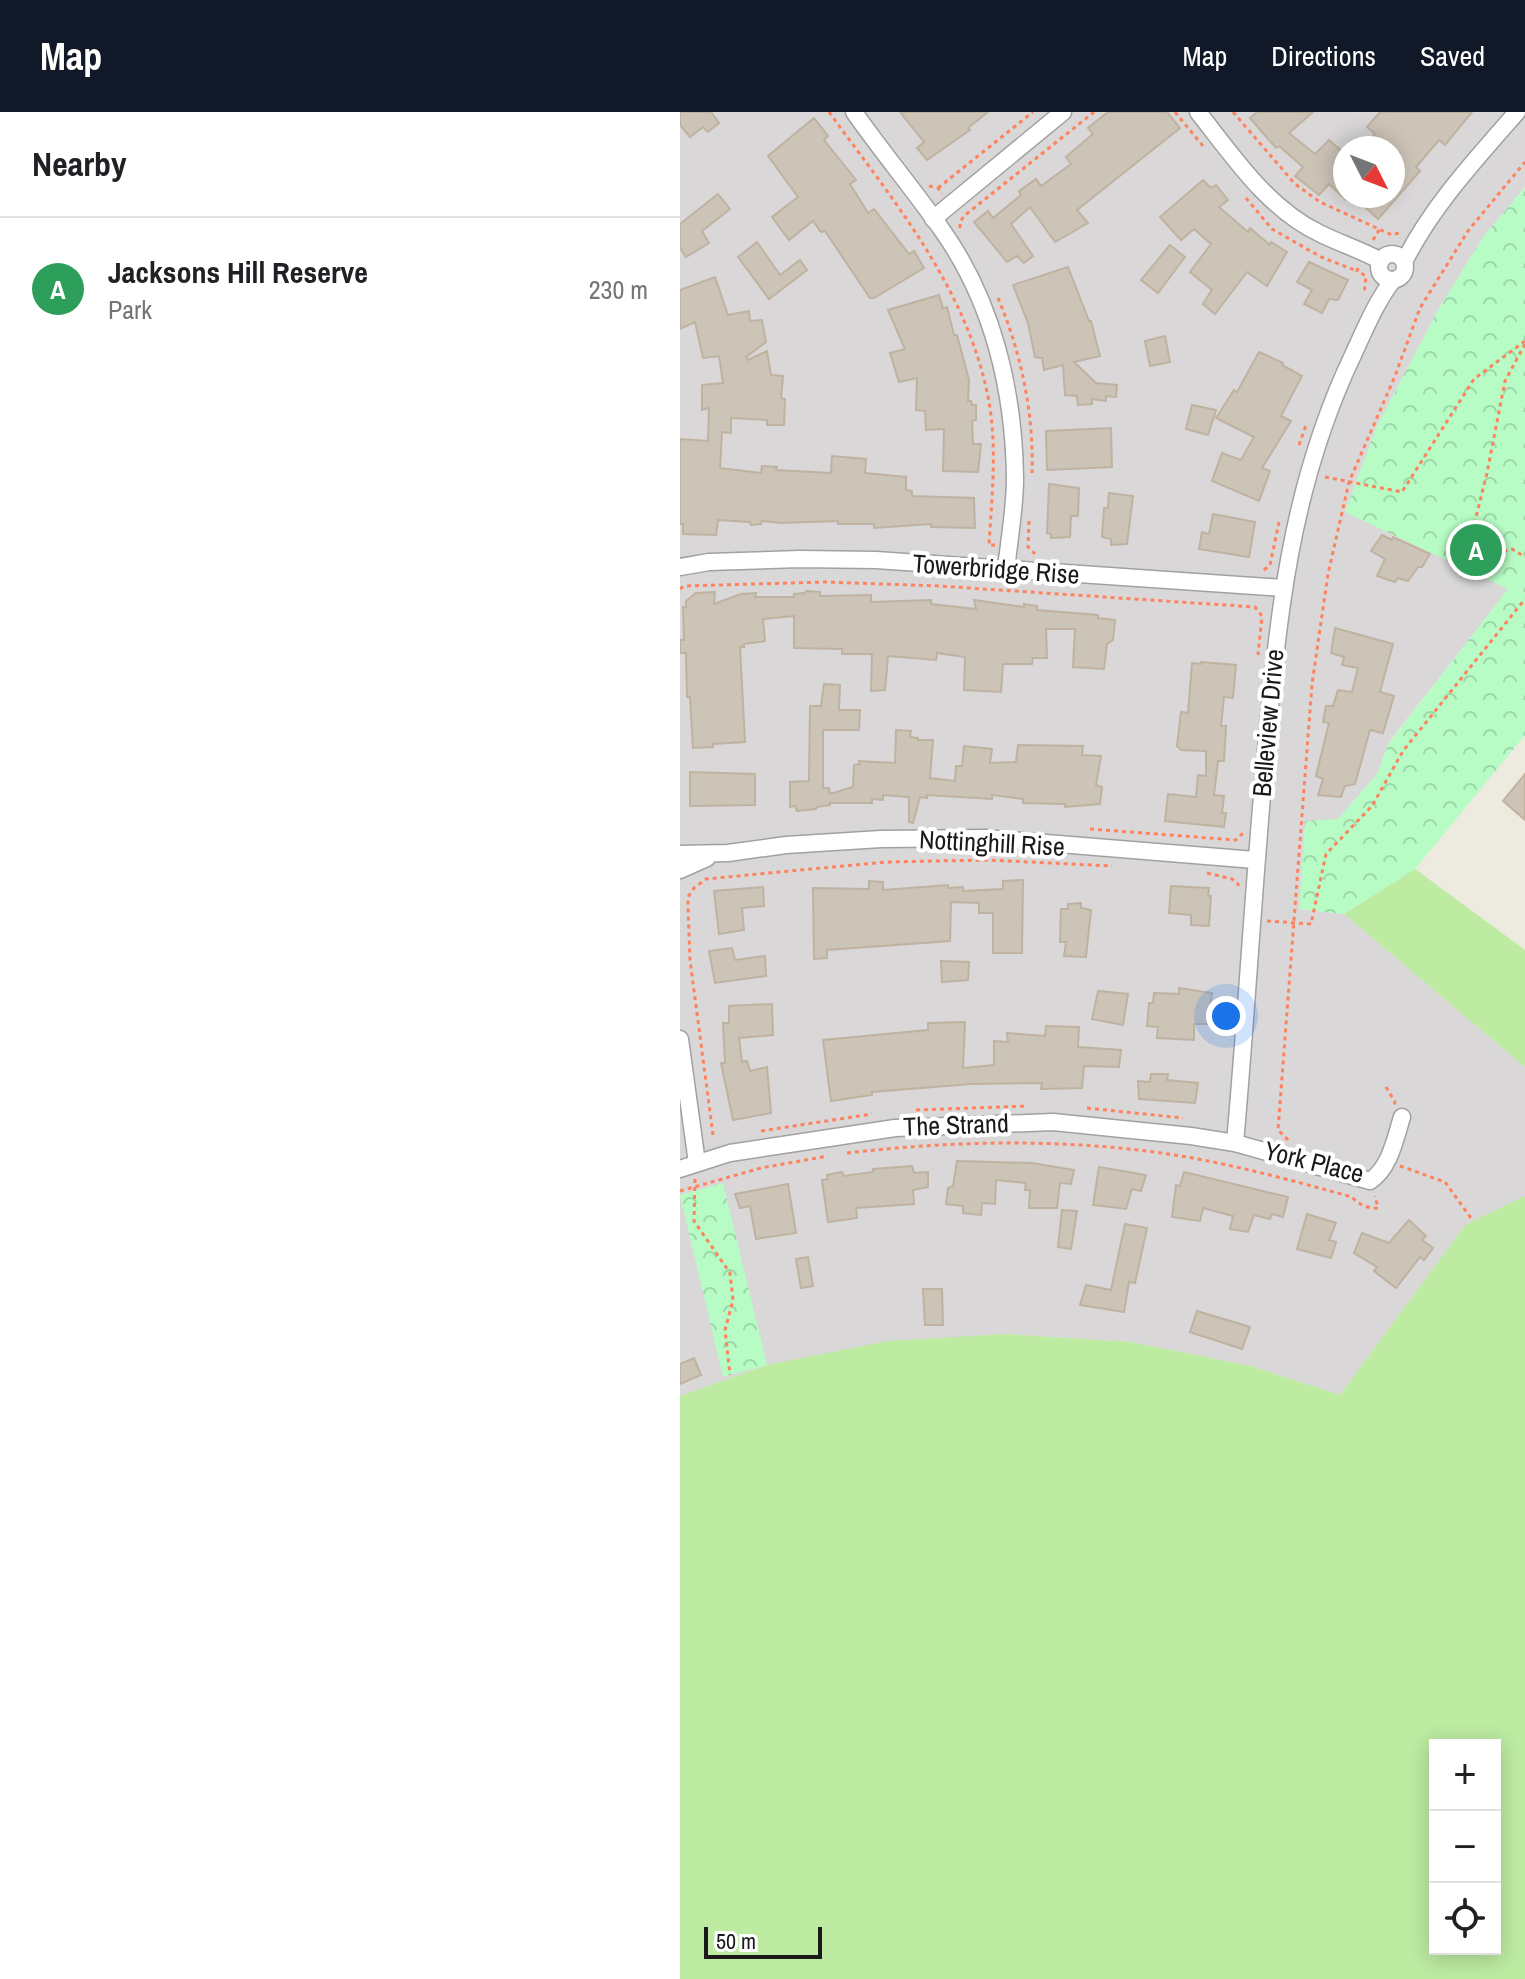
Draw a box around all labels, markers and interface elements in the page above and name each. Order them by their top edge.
text: Map [40,31,102,82]
text: Map [1183,37,1227,75]
text: Directions [1271,37,1376,75]
text: Saved [1420,37,1485,75]
north arrow [1333,136,1405,208]
text: Nearby [32,141,127,187]
text: Jacksons Hill Reserve [108,252,368,292]
text: A [50,272,66,307]
text: 230 m [589,272,648,307]
text: Park [108,292,152,327]
pin: A [1450,520,1502,580]
street label: Towerbridge Rise [911,545,1081,592]
street label: Belleview Drive [1244,648,1291,798]
street label: Nottinghill Rise [918,821,1066,864]
your location [1206,996,1246,1036]
street label: The Strand [903,1105,1009,1144]
street label: York Place [1261,1132,1368,1191]
map controls [1429,1739,1501,1955]
button: + [1429,1739,1501,1811]
button: − [1429,1811,1501,1883]
button: locate [1429,1883,1501,1955]
scale bar [704,1923,822,1959]
text: 50 m [716,1926,756,1956]

